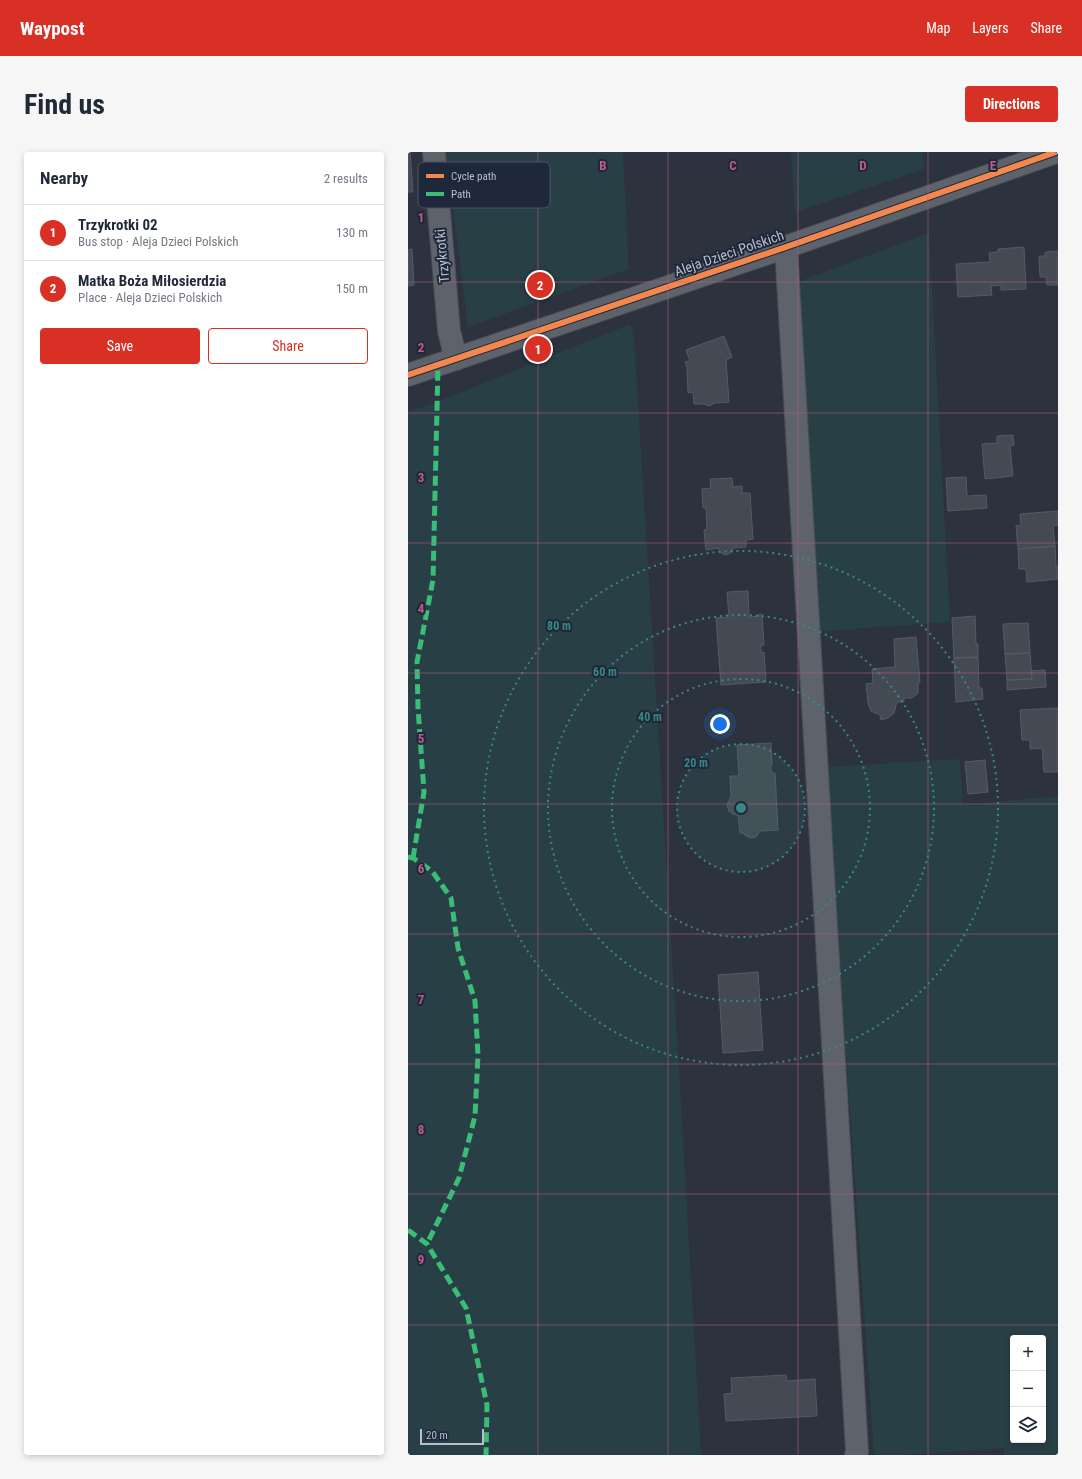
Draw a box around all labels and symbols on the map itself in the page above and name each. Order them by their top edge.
text: B [599,158,607,173]
text: C [729,158,737,173]
text: D [859,158,867,173]
text: E [990,158,997,173]
legend [418,162,550,208]
text: Cycle path [451,170,496,183]
text: Path [451,188,471,201]
text: 1 [418,210,424,225]
street label: Aleja Dzieci Polskich [672,227,786,279]
street label: Trzykrotki [432,228,452,284]
pin: 2 [527,270,553,300]
pin: 1 [525,334,551,364]
text: 2 [418,340,425,355]
text: 3 [418,470,424,485]
text: 4 [418,601,425,616]
text: 80 m [547,619,571,633]
text: 60 m [593,665,617,679]
text: 40 m [638,710,662,724]
your location [710,714,730,734]
text: 5 [418,731,425,746]
text: 20 m [684,756,708,770]
centre of rings [734,801,748,815]
text: 6 [418,861,425,876]
text: 7 [418,992,425,1007]
text: 8 [418,1122,424,1137]
text: 9 [418,1252,424,1267]
scale bar [420,1427,484,1446]

